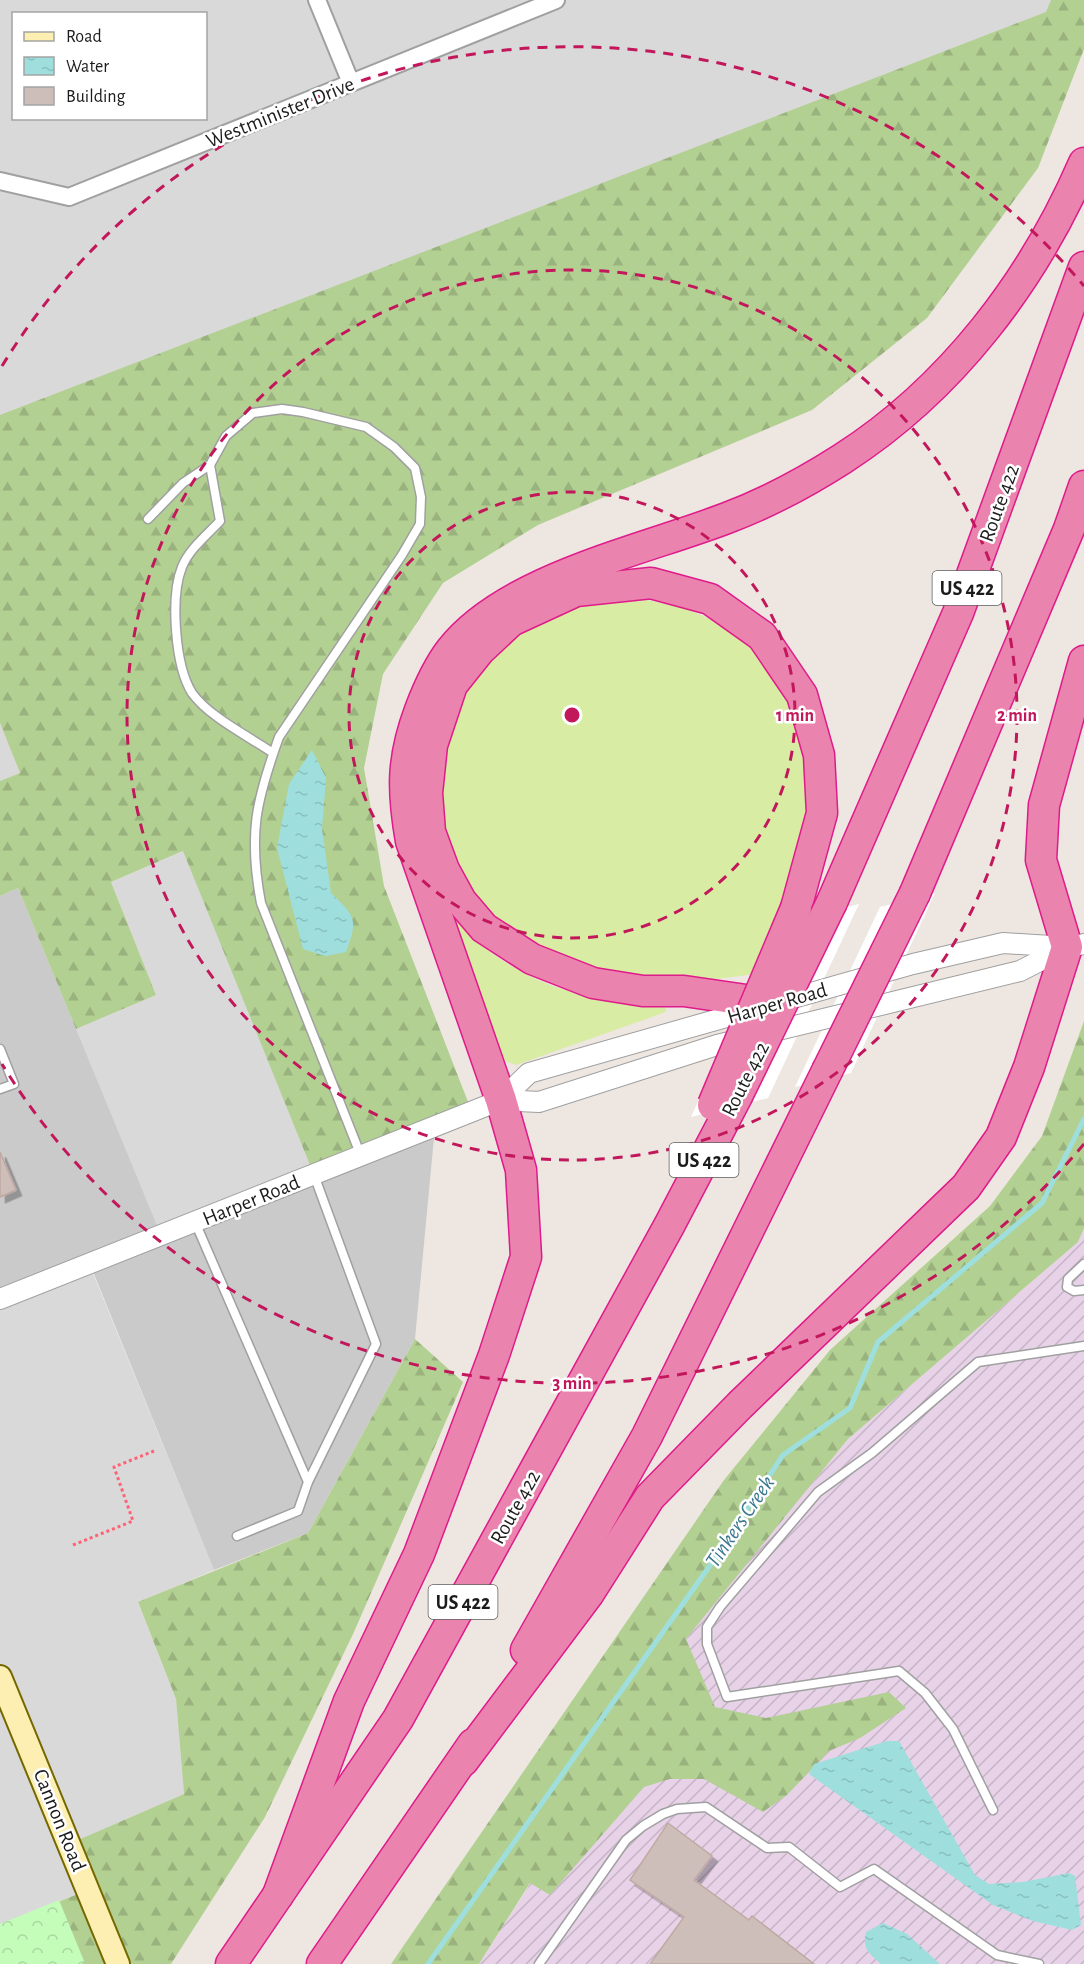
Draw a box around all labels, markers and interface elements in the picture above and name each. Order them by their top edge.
legend [12,12,207,120]
text: Road [66,28,102,46]
text: Water [66,58,109,76]
street label: Westminister Drive [203,73,357,152]
text: Building [66,88,126,106]
street label: Route 422 [976,462,1023,545]
road number: US 422 [932,571,1002,605]
centre of rings [562,705,582,725]
text: 1 min [776,707,814,725]
text: 2 min [997,707,1037,725]
street label: Harper Road [725,979,829,1028]
street label: Route 422 [718,1039,773,1120]
road number: US 422 [670,1143,738,1177]
street label: Harper Road [200,1171,303,1229]
text: 3 min [552,1375,592,1393]
street label: Route 422 [487,1467,544,1548]
water label: Tinkers Creek [701,1472,778,1571]
road number: US 422 [428,1585,498,1619]
street label: Cannon Road [30,1766,90,1874]

